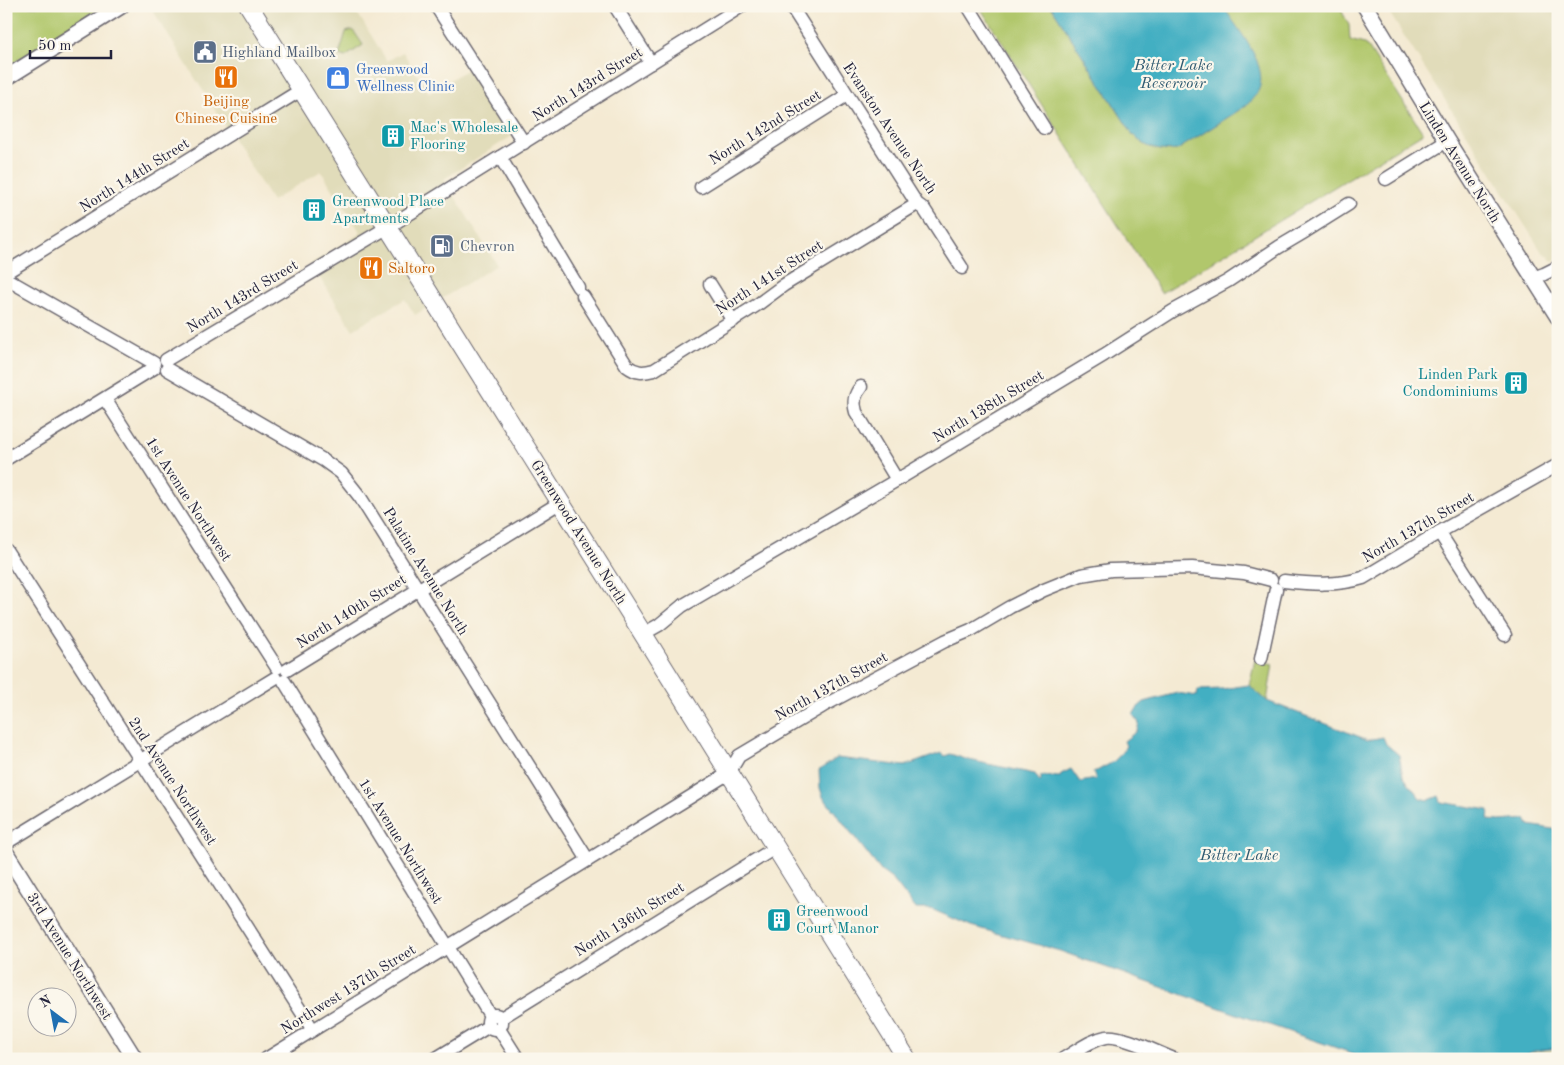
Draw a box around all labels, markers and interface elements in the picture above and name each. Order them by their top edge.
scale bar [30,28,111,60]
text: 50 m [38,39,72,54]
public building icon: Highland Mailbox [192,39,218,65]
street label: North 143rd Street [530,45,646,125]
place label: Highland Mailbox [222,46,337,61]
water label: Bitter Lake Reservoir [1133,58,1213,92]
street label: Evanston Avenue North [839,60,938,197]
place label: Greenwood Wellness Clinic [356,63,455,95]
restaurant icon: Beijing Chinese Cuisine [213,64,239,90]
shop icon: Greenwood Wellness Clinic [325,65,351,91]
street label: North 142nd Street [707,88,824,169]
place label: Beijing Chinese Cuisine [175,95,277,127]
street label: Linden Avenue North [1415,100,1502,226]
place label: Mac's Wholesale Flooring [410,121,518,153]
building icon: Mac's Wholesale Flooring [380,123,406,149]
street label: North 144th Street [77,136,192,216]
place label: Greenwood Place Apartments [332,195,444,227]
building icon: Greenwood Place Apartments [301,197,327,223]
fuel station icon: Chevron [429,233,455,259]
street label: North 141st Street [713,238,826,318]
place label: Chevron [460,240,515,255]
restaurant icon: Saltoro [358,255,384,281]
street label: North 143rd Street [185,258,301,336]
place label: Saltoro [388,262,435,277]
street label: North 138th Street [931,368,1047,446]
place label: Linden Park Condominiums [1403,368,1498,400]
building icon: Linden Park Condominiums [1503,370,1529,396]
street label: 1st Avenue Northwest [142,435,233,565]
street label: Greenwood Avenue North [527,458,628,608]
street label: North 137th Street [1360,490,1477,566]
street label: Palatine Avenue North [379,505,470,638]
street label: North 140th Street [294,572,409,652]
street label: North 137th Street [773,650,891,724]
street label: 2nd Avenue Northwest [125,715,219,848]
street label: 1st Avenue Northwest [355,776,444,907]
water label: Bitter Lake [1199,848,1279,864]
street label: North 136th Street [572,880,687,960]
street label: 3rd Avenue Northwest [23,889,117,1023]
place label: Greenwood Court Manor [796,905,879,937]
building icon: Greenwood Court Manor [766,907,792,933]
street label: Northwest 137th Street [279,943,419,1038]
north arrow [28,988,78,1038]

